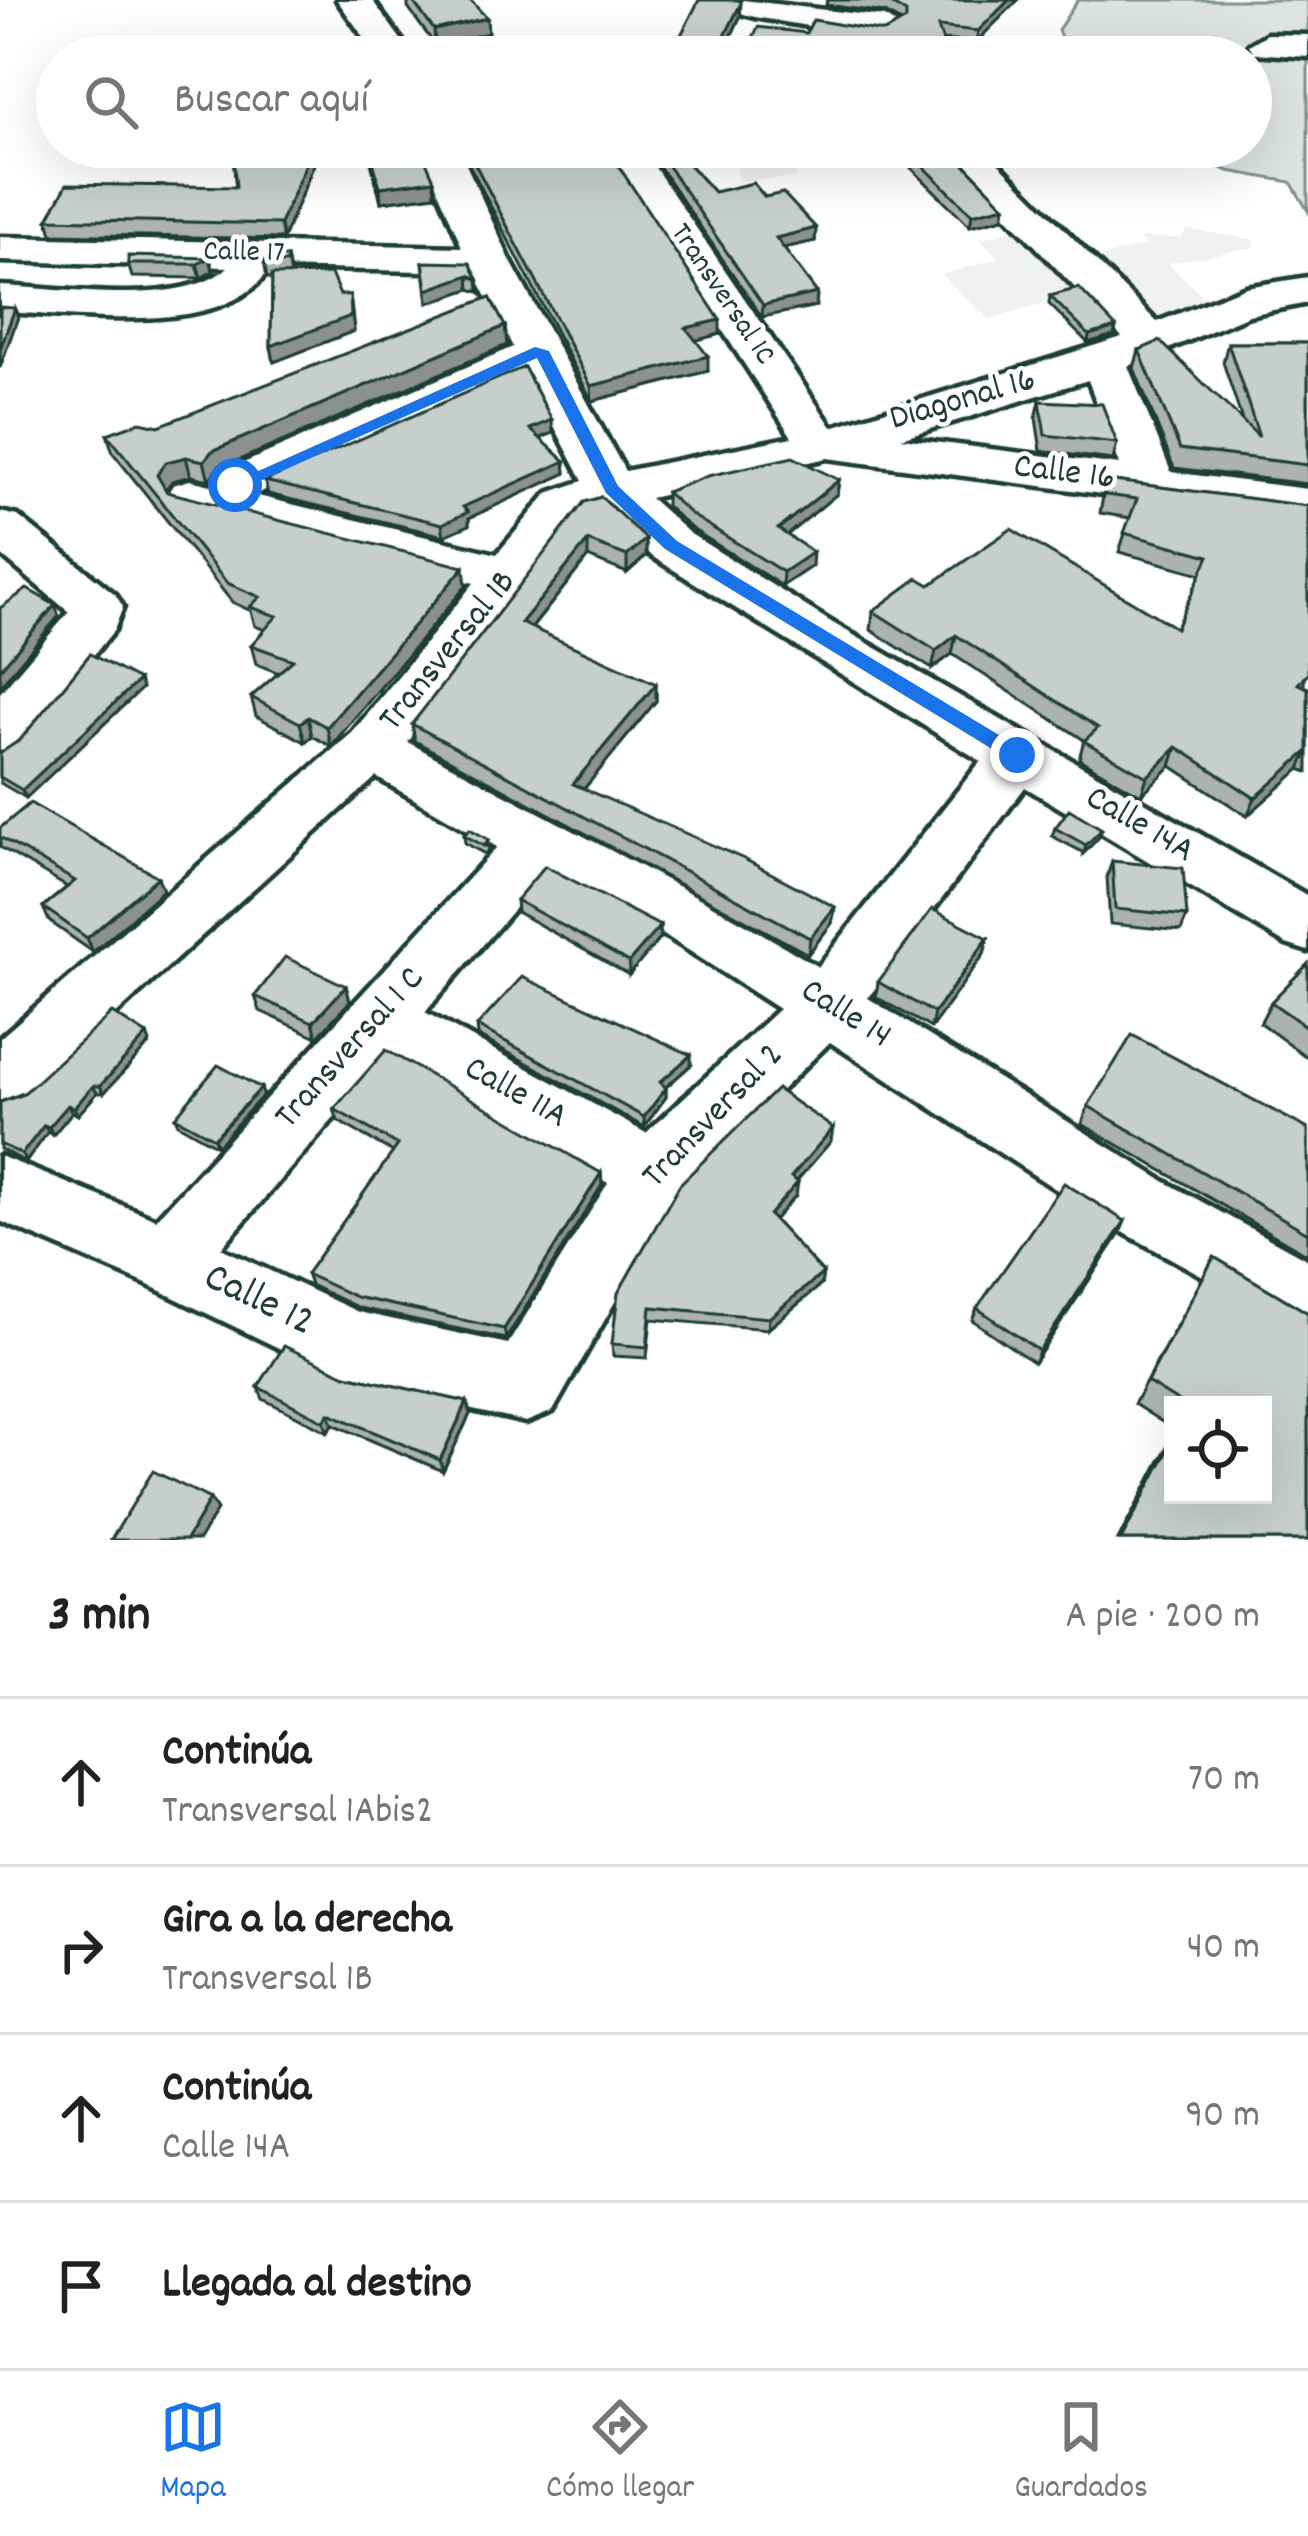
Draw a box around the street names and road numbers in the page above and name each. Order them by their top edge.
street label: Transversal 1C [658,216,784,374]
street label: Calle 17 [203,232,285,276]
street label: Diagonal 16 [884,355,1042,447]
street label: Calle 16 [1010,442,1118,506]
street label: Transversal 1B [368,560,530,744]
street label: Calle 14A [1075,774,1203,878]
street label: Transversal 1 C [264,956,438,1142]
street label: Calle 14 [789,967,901,1063]
street label: Transversal 2 [631,1032,797,1202]
street label: Calle 11A [454,1044,576,1144]
street label: Calle 12 [193,1250,323,1354]

